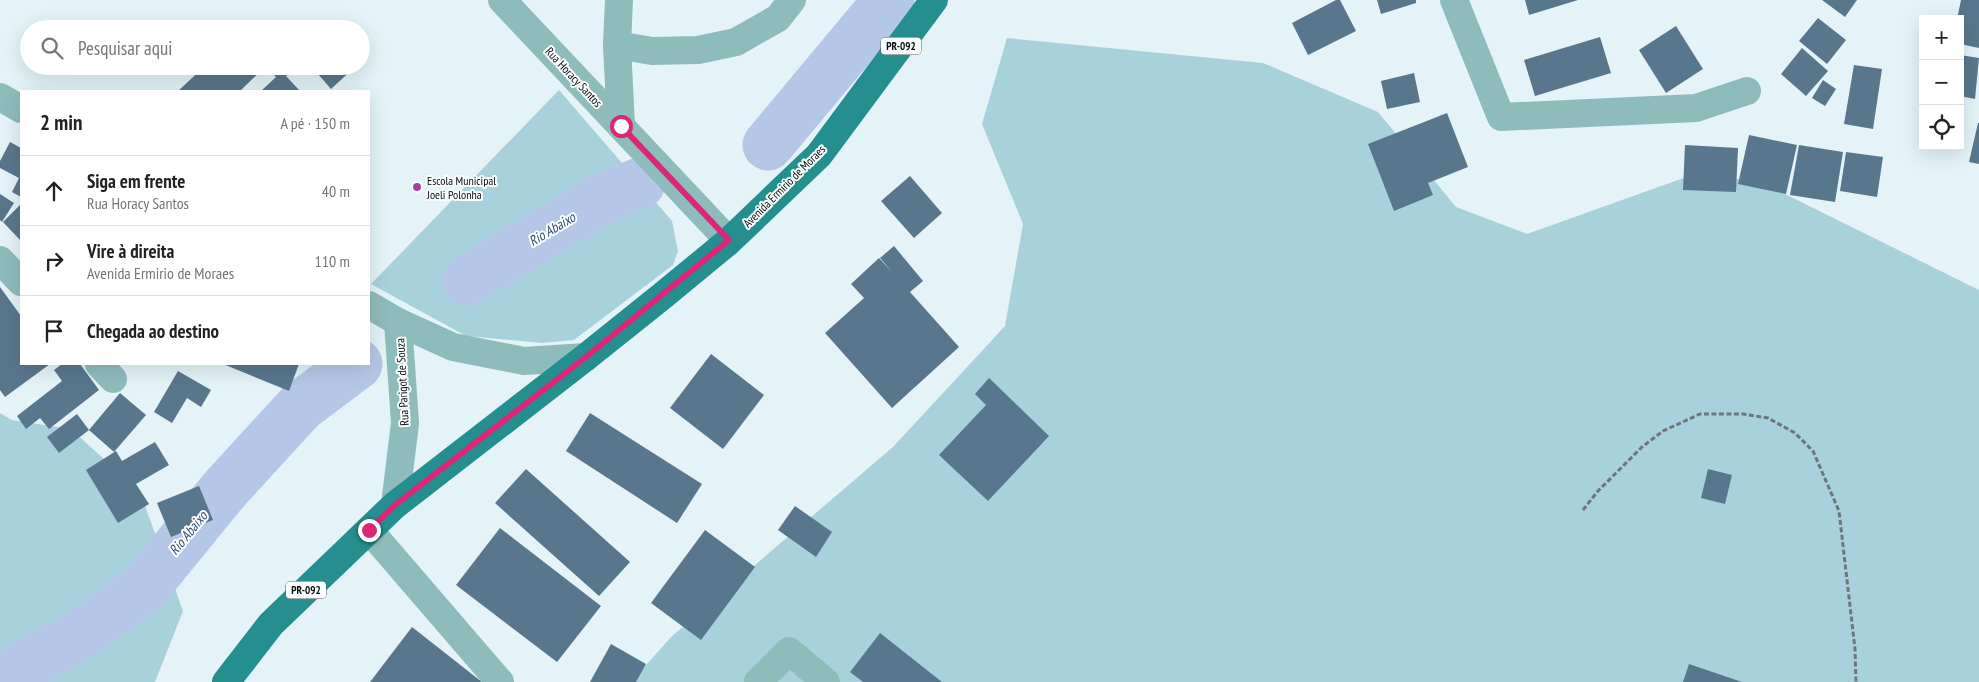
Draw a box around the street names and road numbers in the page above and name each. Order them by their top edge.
road number: PR-092 [881,37,921,54]
street label: Rua Horacy Santos [542,44,606,110]
street label: Avenida Ermirio de Moraes [740,142,828,230]
street label: Rua Parigot de Souza [392,338,412,426]
road number: PR-092 [286,582,326,598]

